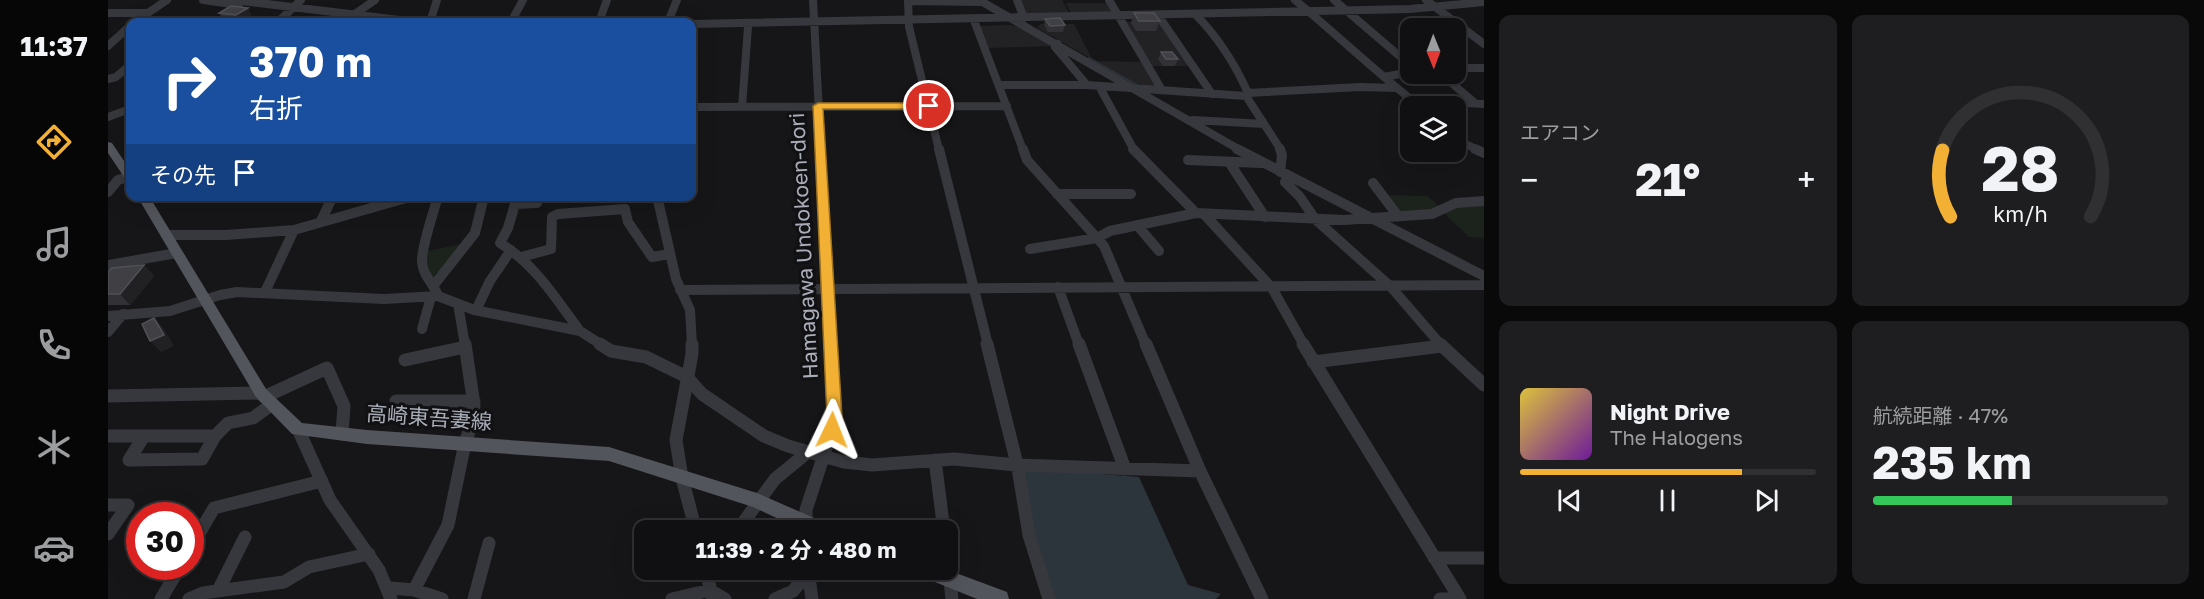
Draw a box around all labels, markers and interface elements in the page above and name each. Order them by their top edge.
north arrow [1400,18,1466,84]
map controls [1400,18,1466,162]
text: 11:37 [20,30,88,62]
text: 370 m [249,36,372,86]
icon: right [150,42,228,120]
pin [903,80,954,131]
icon: arrive [912,89,945,122]
text: 右折 [249,92,303,124]
button: layers [1400,96,1466,162]
street label: Hamagawa Undokoen-dori [783,112,823,380]
text: エアコン [1520,120,1600,144]
icon: directions [33,121,75,163]
text: 28 [1981,130,2059,205]
text: 21° [1635,152,1700,206]
icon: arrive [228,156,261,189]
text: − [1520,160,1538,199]
text: + [1797,160,1815,199]
text: その先 [150,161,216,188]
text: km/h [1993,202,2048,228]
icon: music [33,223,75,265]
icon: phone [33,324,75,366]
position arrow [800,398,864,462]
text: Night Drive [1610,398,1730,425]
street label: 高崎東吾妻線 [365,400,493,434]
text: 航続距離 · 47% [1873,403,2008,427]
text: The Halogens [1610,425,1743,449]
icon: climate [33,426,75,468]
text: 235 km [1873,435,2032,489]
icon: previous [1553,484,1586,517]
icon: pause [1651,484,1684,517]
icon: next [1750,484,1783,517]
speed limit sign: 30 [126,502,204,580]
icon: car [33,527,75,569]
text: 11:39 · 2 分 · 480 m [696,536,896,563]

